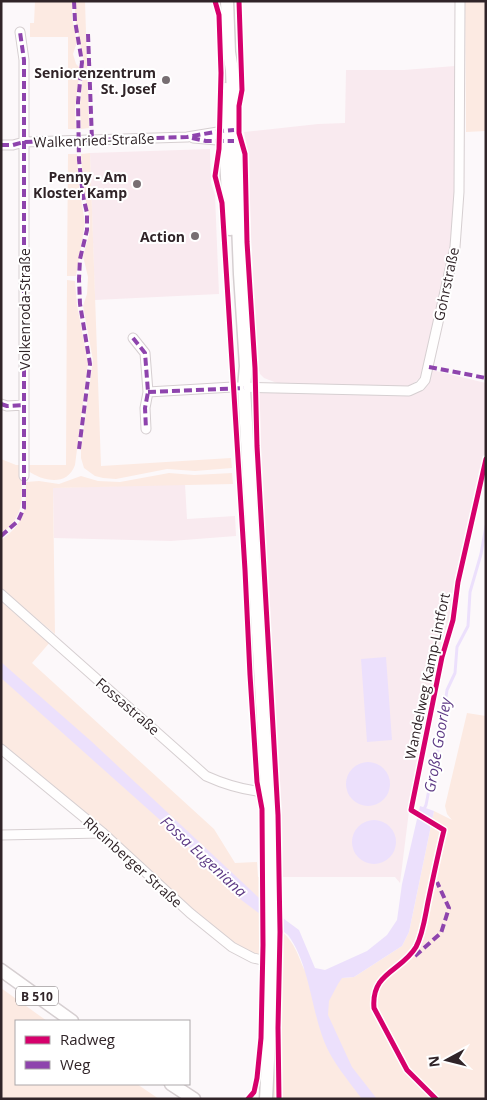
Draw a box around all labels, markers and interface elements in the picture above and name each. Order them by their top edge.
place label: Seniorenzentrum St. Josef [34,63,158,98]
marker: Seniorenzentrum St. Josef [160,74,172,86]
street label: Walkenried-Straße [33,128,155,152]
place label: Penny - Am Kloster Kamp [33,167,127,202]
marker: Penny - Am Kloster Kamp [131,178,143,190]
place label: Action [140,227,185,246]
marker: Action [189,230,201,242]
street label: Gohrstraße [429,245,463,322]
street label: Volkenroda-Straße [15,248,34,370]
street label: Wandelweg Kamp-Lintfort [400,591,454,761]
street label: Fossastraße [92,673,164,739]
water label: Große Goorley [419,695,455,794]
water label: Fossa Eugeniana [157,811,252,901]
street label: Rheinberger Straße [79,812,187,912]
road number: B 510 [16,986,58,1006]
legend [15,1020,190,1085]
text: Radweg [60,1029,115,1049]
north arrow [422,1035,472,1085]
text: Weg [60,1054,90,1074]
text: N [423,1055,444,1068]

